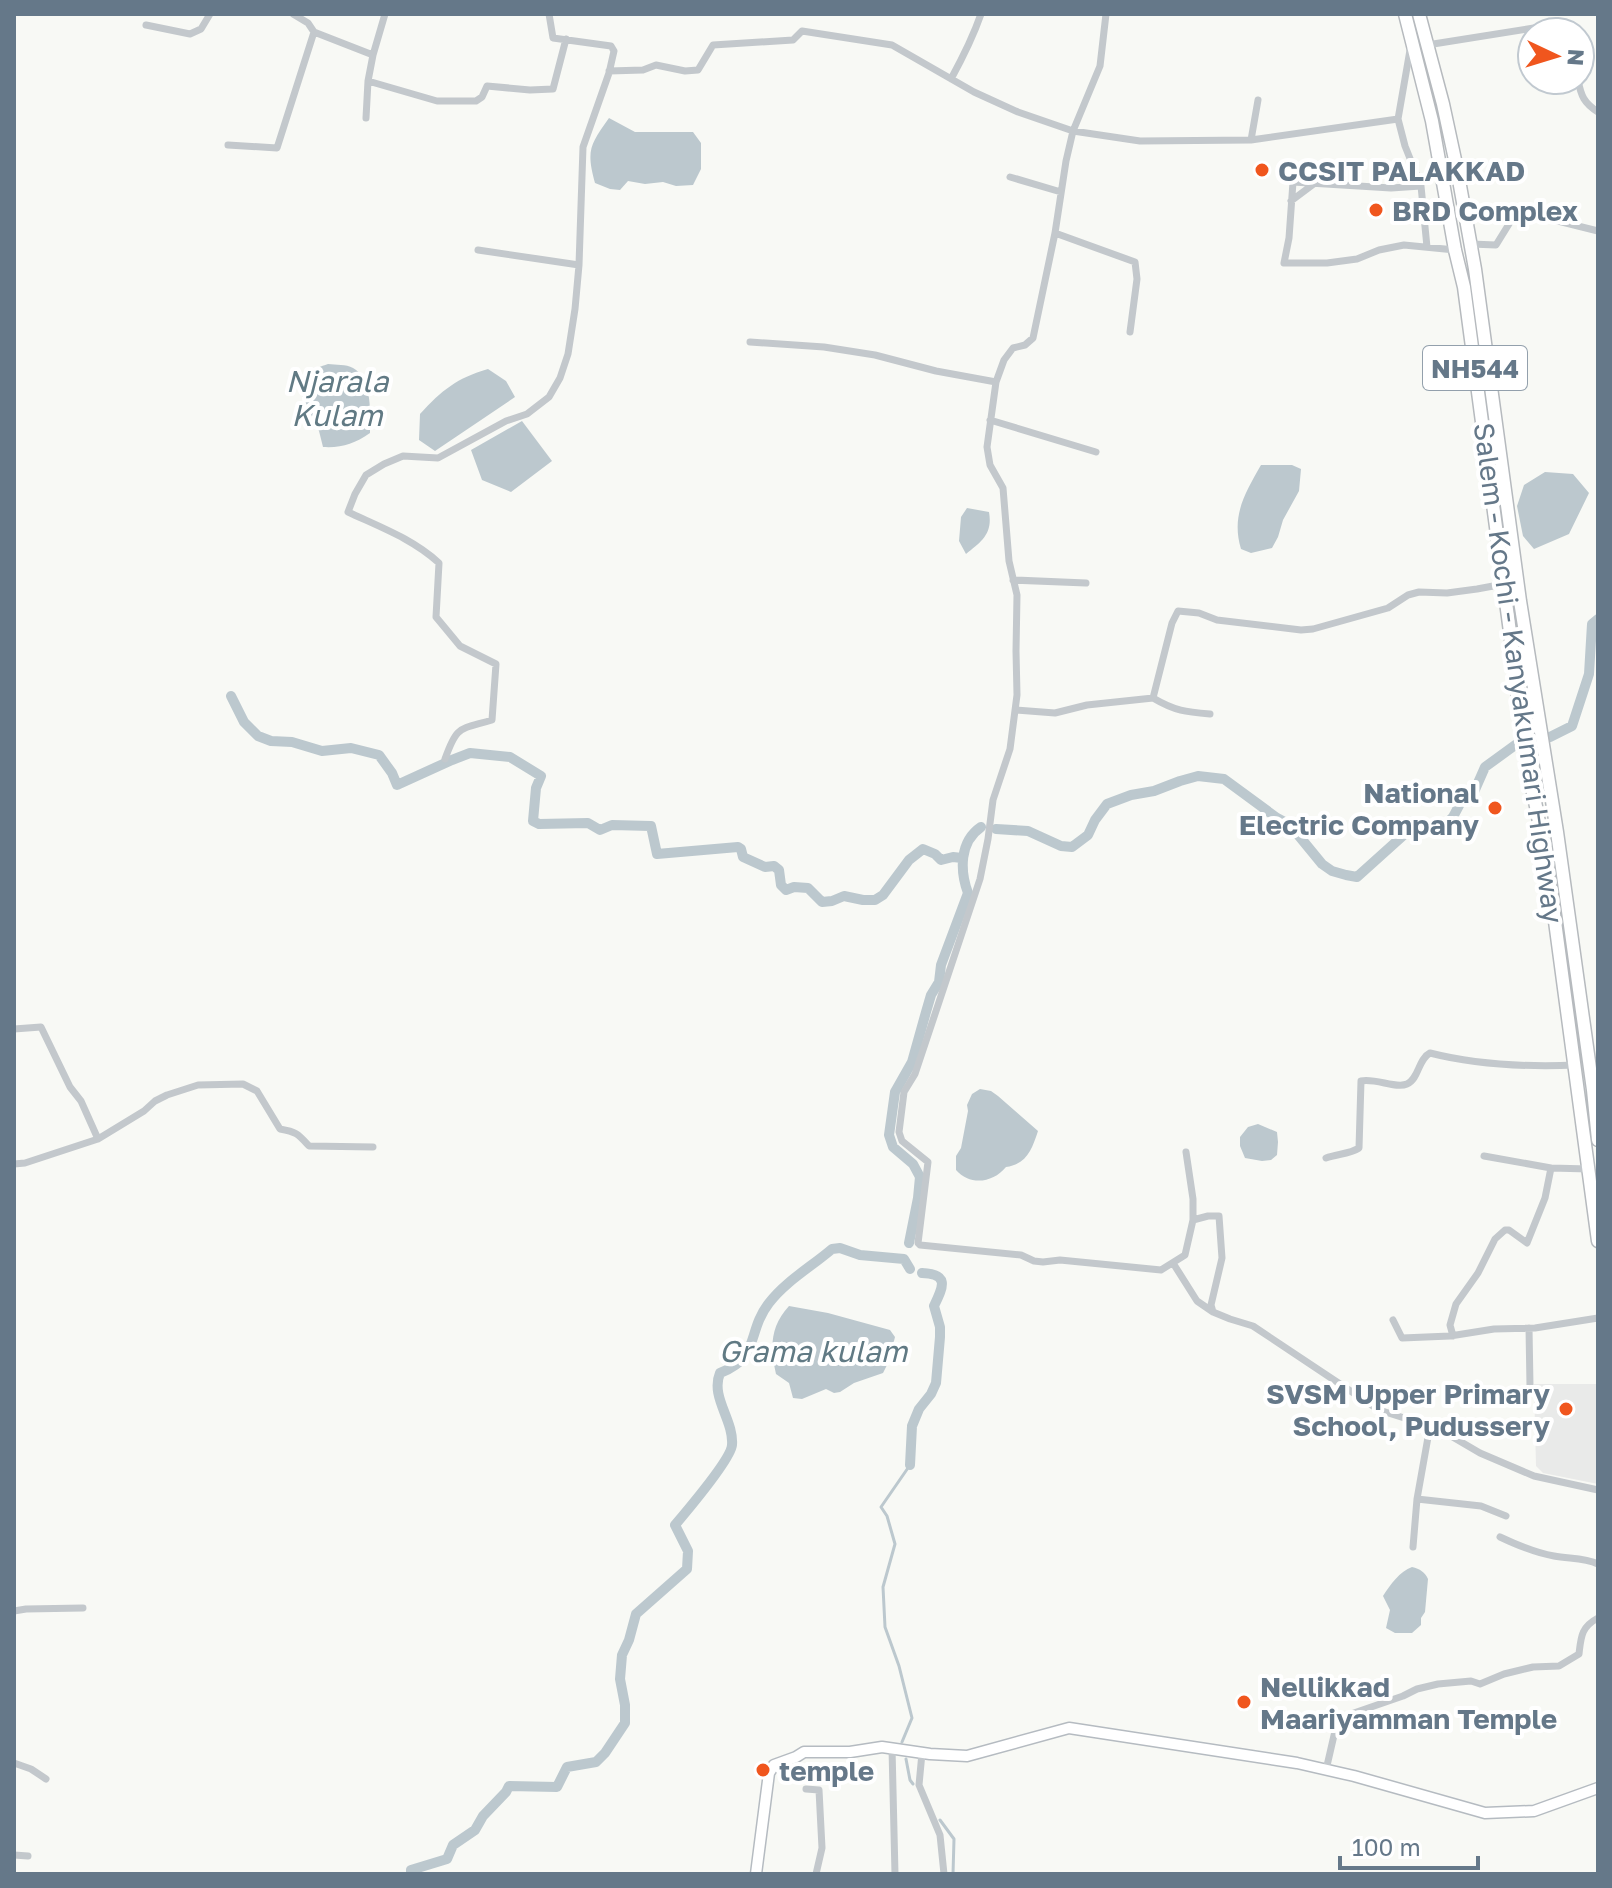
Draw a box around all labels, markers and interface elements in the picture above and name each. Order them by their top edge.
north arrow [1516,16,1596,96]
text: N [1562,48,1591,67]
place label: CCSIT PALAKKAD [1278,154,1525,187]
marker: CCSIT PALAKKAD [1253,161,1271,179]
place label: BRD Complex [1392,194,1578,227]
marker: BRD Complex [1367,201,1385,219]
road number: NH544 [1423,346,1527,390]
water label: Njarala Kulam [286,363,389,433]
street label: Salem - Kochi - Kanyakumari Highway [1468,421,1571,926]
place label: National Electric Company [1239,776,1479,841]
marker: National Electric Company [1486,799,1504,817]
water label: Grama kulam [719,1333,909,1369]
place label: SVSM Upper Primary School, Pudussery [1266,1377,1550,1442]
marker: SVSM Upper Primary School, Pudussery [1557,1400,1575,1418]
place label: Nellikkad Maariyamman Temple [1260,1670,1557,1735]
marker: Nellikkad Maariyamman Temple [1235,1693,1253,1711]
place label: temple [779,1754,874,1787]
marker: temple [754,1761,772,1779]
scale bar [1340,1820,1478,1870]
text: 100 m [1352,1832,1421,1861]

